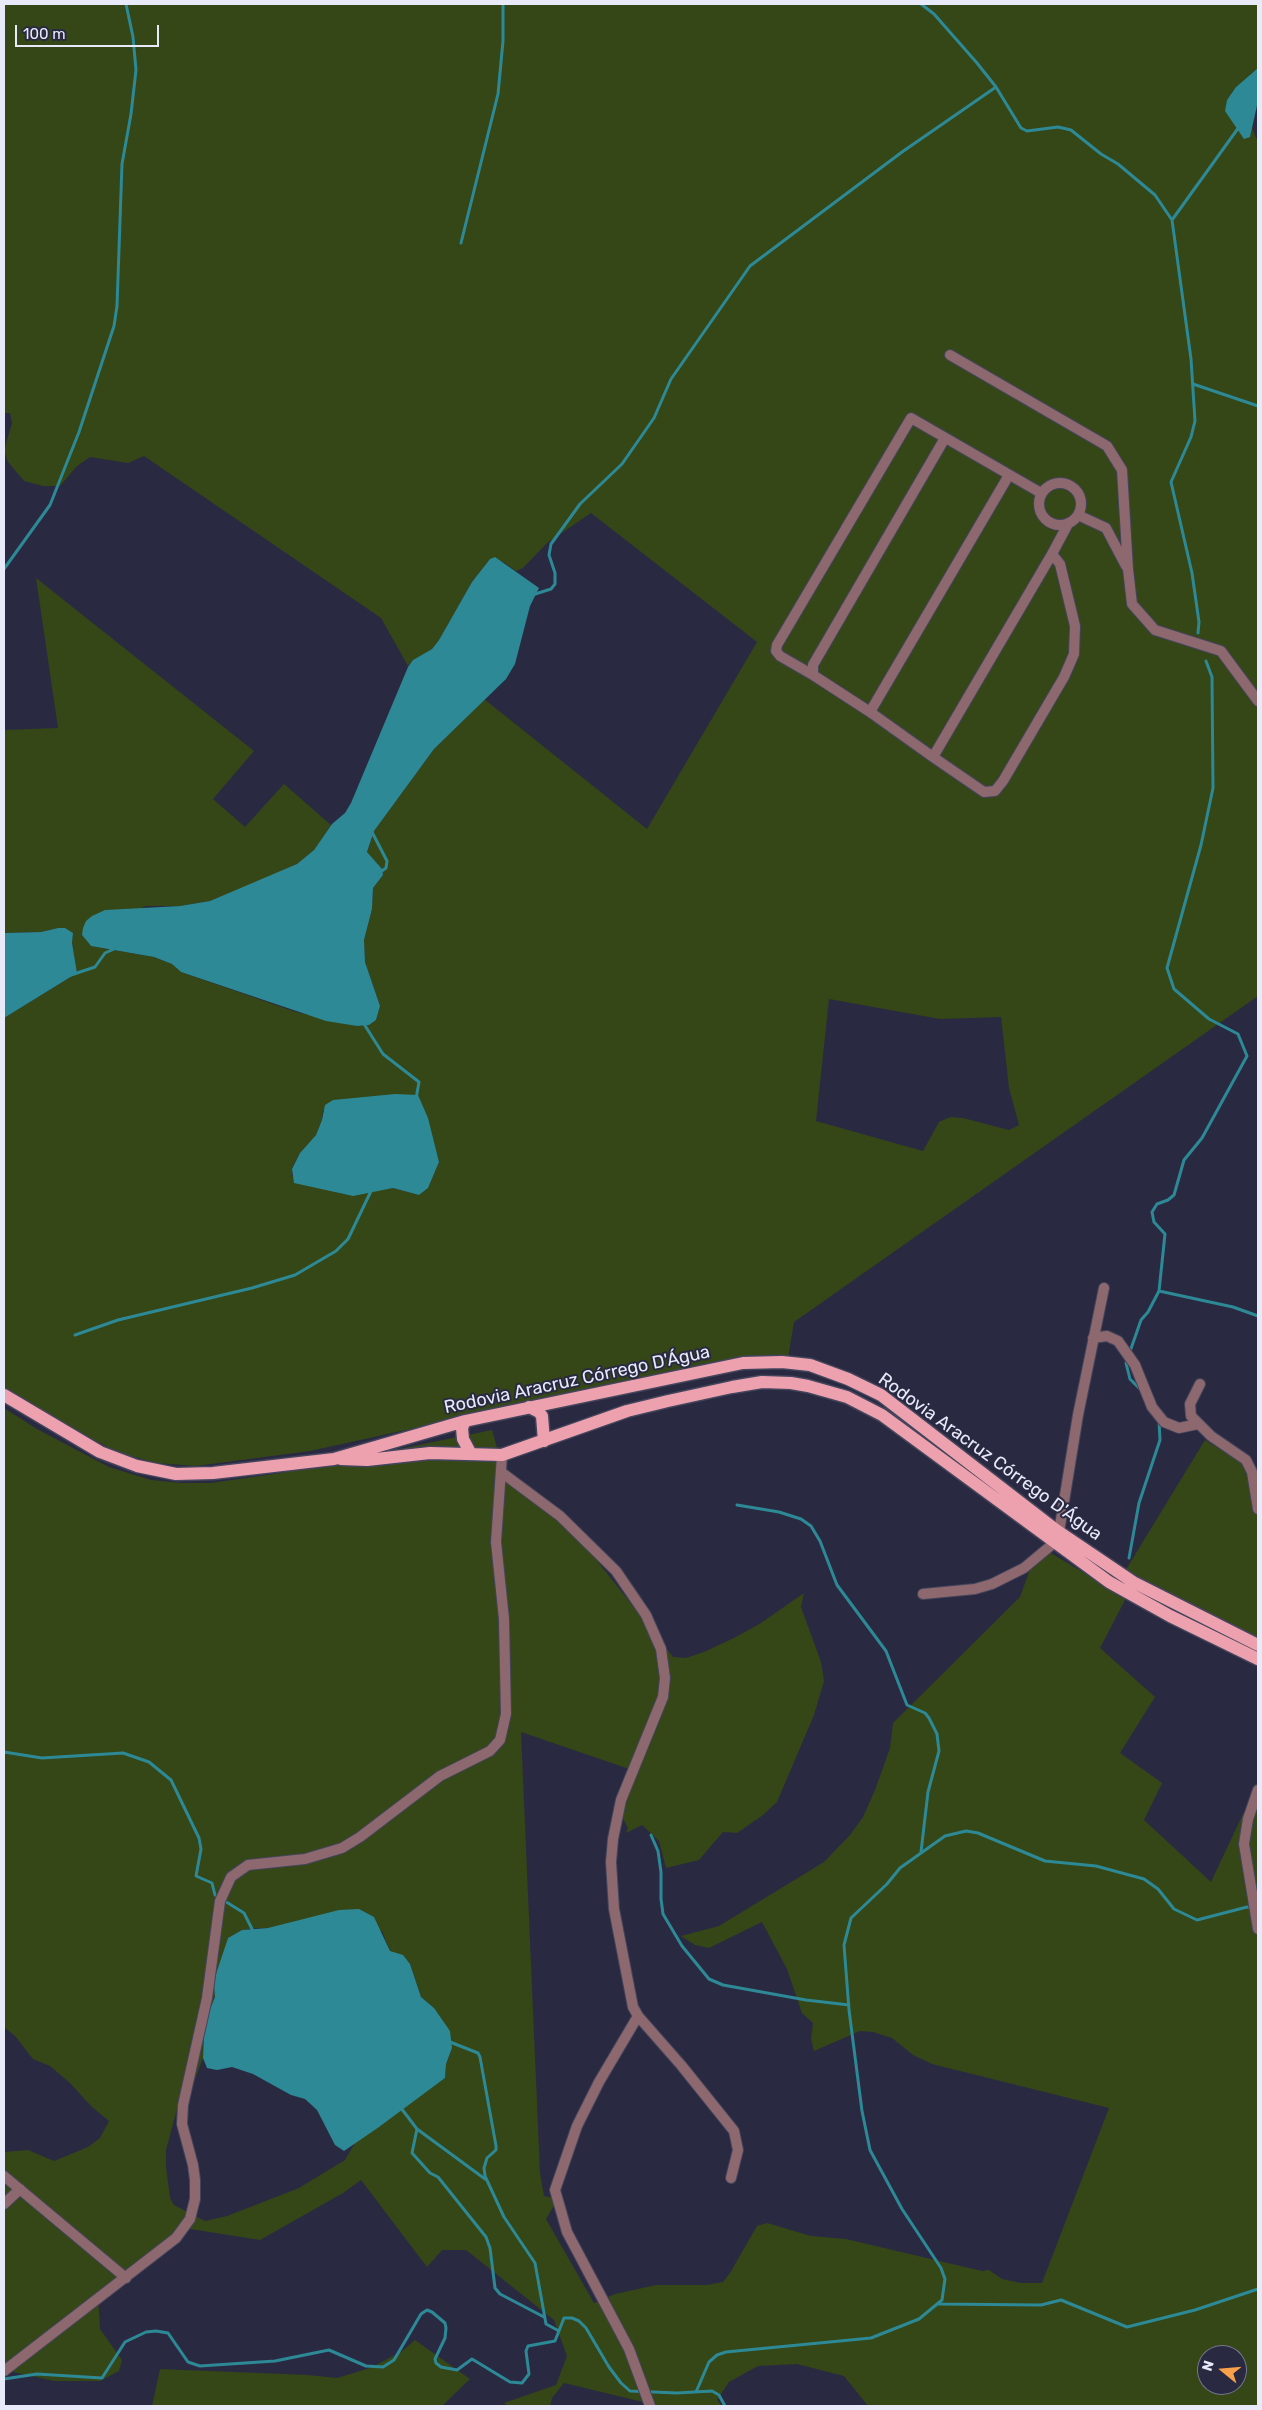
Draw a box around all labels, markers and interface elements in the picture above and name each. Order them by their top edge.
scale bar [18,15,161,47]
text: 100 m [23,25,65,43]
street label: Rodovia Aracruz Córrego D'Água [442,1341,712,1419]
street label: Rodovia Aracruz Córrego D'Água [874,1369,1106,1545]
north arrow [1197,2345,1247,2395]
text: N [1199,2358,1218,2373]

